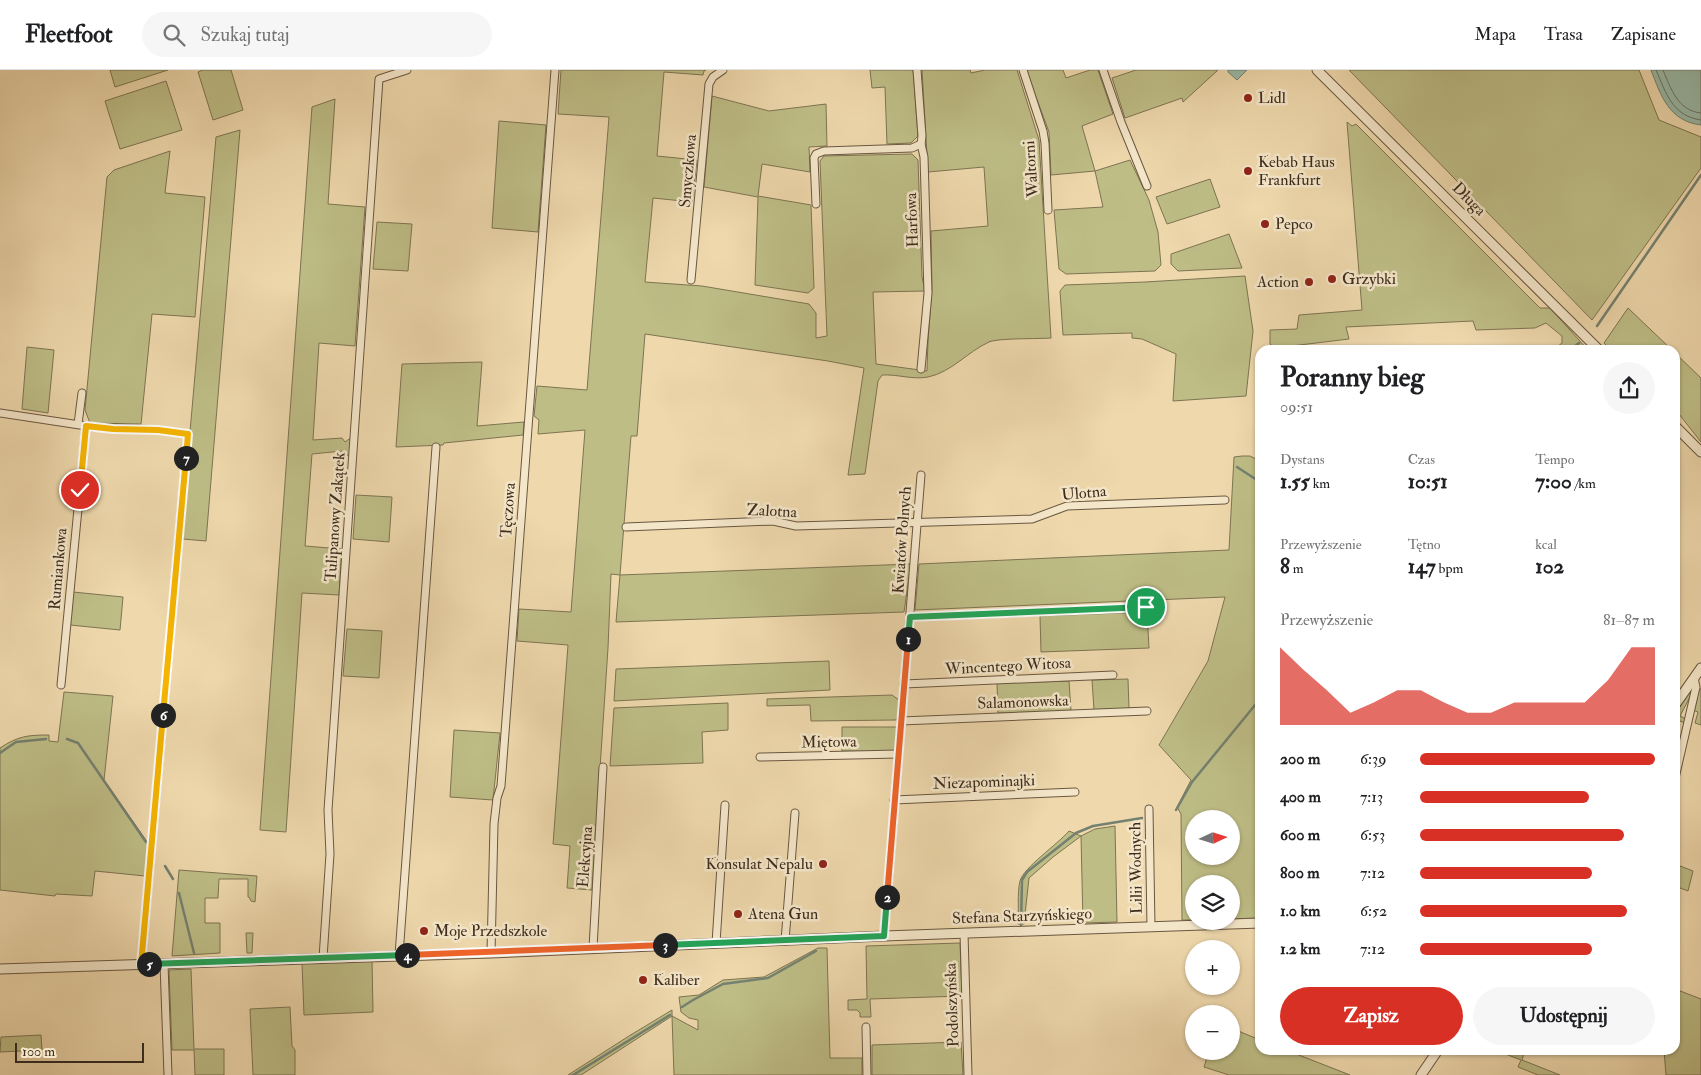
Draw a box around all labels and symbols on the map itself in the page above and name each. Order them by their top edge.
place label: Lidl [1258,88,1286,108]
marker: Lidl [1242,92,1254,104]
street label: Smyczkowa [675,133,701,209]
street label: Waltorni [1019,140,1043,199]
place label: Kebab Haus Frankfurt [1258,152,1335,190]
marker: Kebab Haus Frankfurt [1242,165,1254,177]
street label: Długa [1448,178,1490,220]
street label: Harfowa [901,192,923,248]
place label: Pepco [1275,214,1313,235]
marker: Pepco [1259,218,1271,230]
place label: Grzybki [1342,269,1396,289]
place label: Action [1256,272,1299,292]
marker: Grzybki [1326,273,1338,285]
marker: Action [1303,276,1315,288]
pin: 7 [174,446,198,470]
street label: Tulipanowy Zakątek [320,451,351,582]
pin [59,469,101,511]
street label: Ulotna [1061,481,1108,505]
street label: Tęczowa [496,482,520,538]
street label: Kwiatów Polnych [888,485,916,594]
street label: Zalotna [746,500,798,522]
street label: Rumiankowa [44,527,72,611]
pin [1125,586,1167,628]
pin: 1 [896,626,920,652]
street label: Wincentego Witosa [943,653,1072,679]
street label: Salamonowska [977,690,1069,714]
pin: 6 [150,702,176,728]
street label: Miętowa [801,732,857,752]
street label: Niezapominajki [933,770,1035,795]
north arrow [1185,810,1240,865]
street label: Lilii Wodnych [1125,821,1147,914]
street label: Elekcyjna [573,825,597,888]
place label: Konsulat Nepalu [705,854,813,875]
marker: Konsulat Nepalu [817,858,829,870]
pin: 2 [874,884,900,910]
place label: Atena Gun [747,904,818,924]
street label: Stefana Starzyńskiego [952,904,1093,928]
marker: Atena Gun [732,908,744,920]
place label: Moje Przedszkole [434,921,547,941]
marker: Moje Przedszkole [418,925,430,937]
pin: 3 [652,932,678,958]
pin: 4 [394,942,420,968]
pin: 5 [136,952,162,976]
street label: Podolszyńska [941,962,963,1047]
place label: Kaliber [653,970,700,990]
marker: Kaliber [637,974,649,986]
scale bar [15,1040,144,1063]

